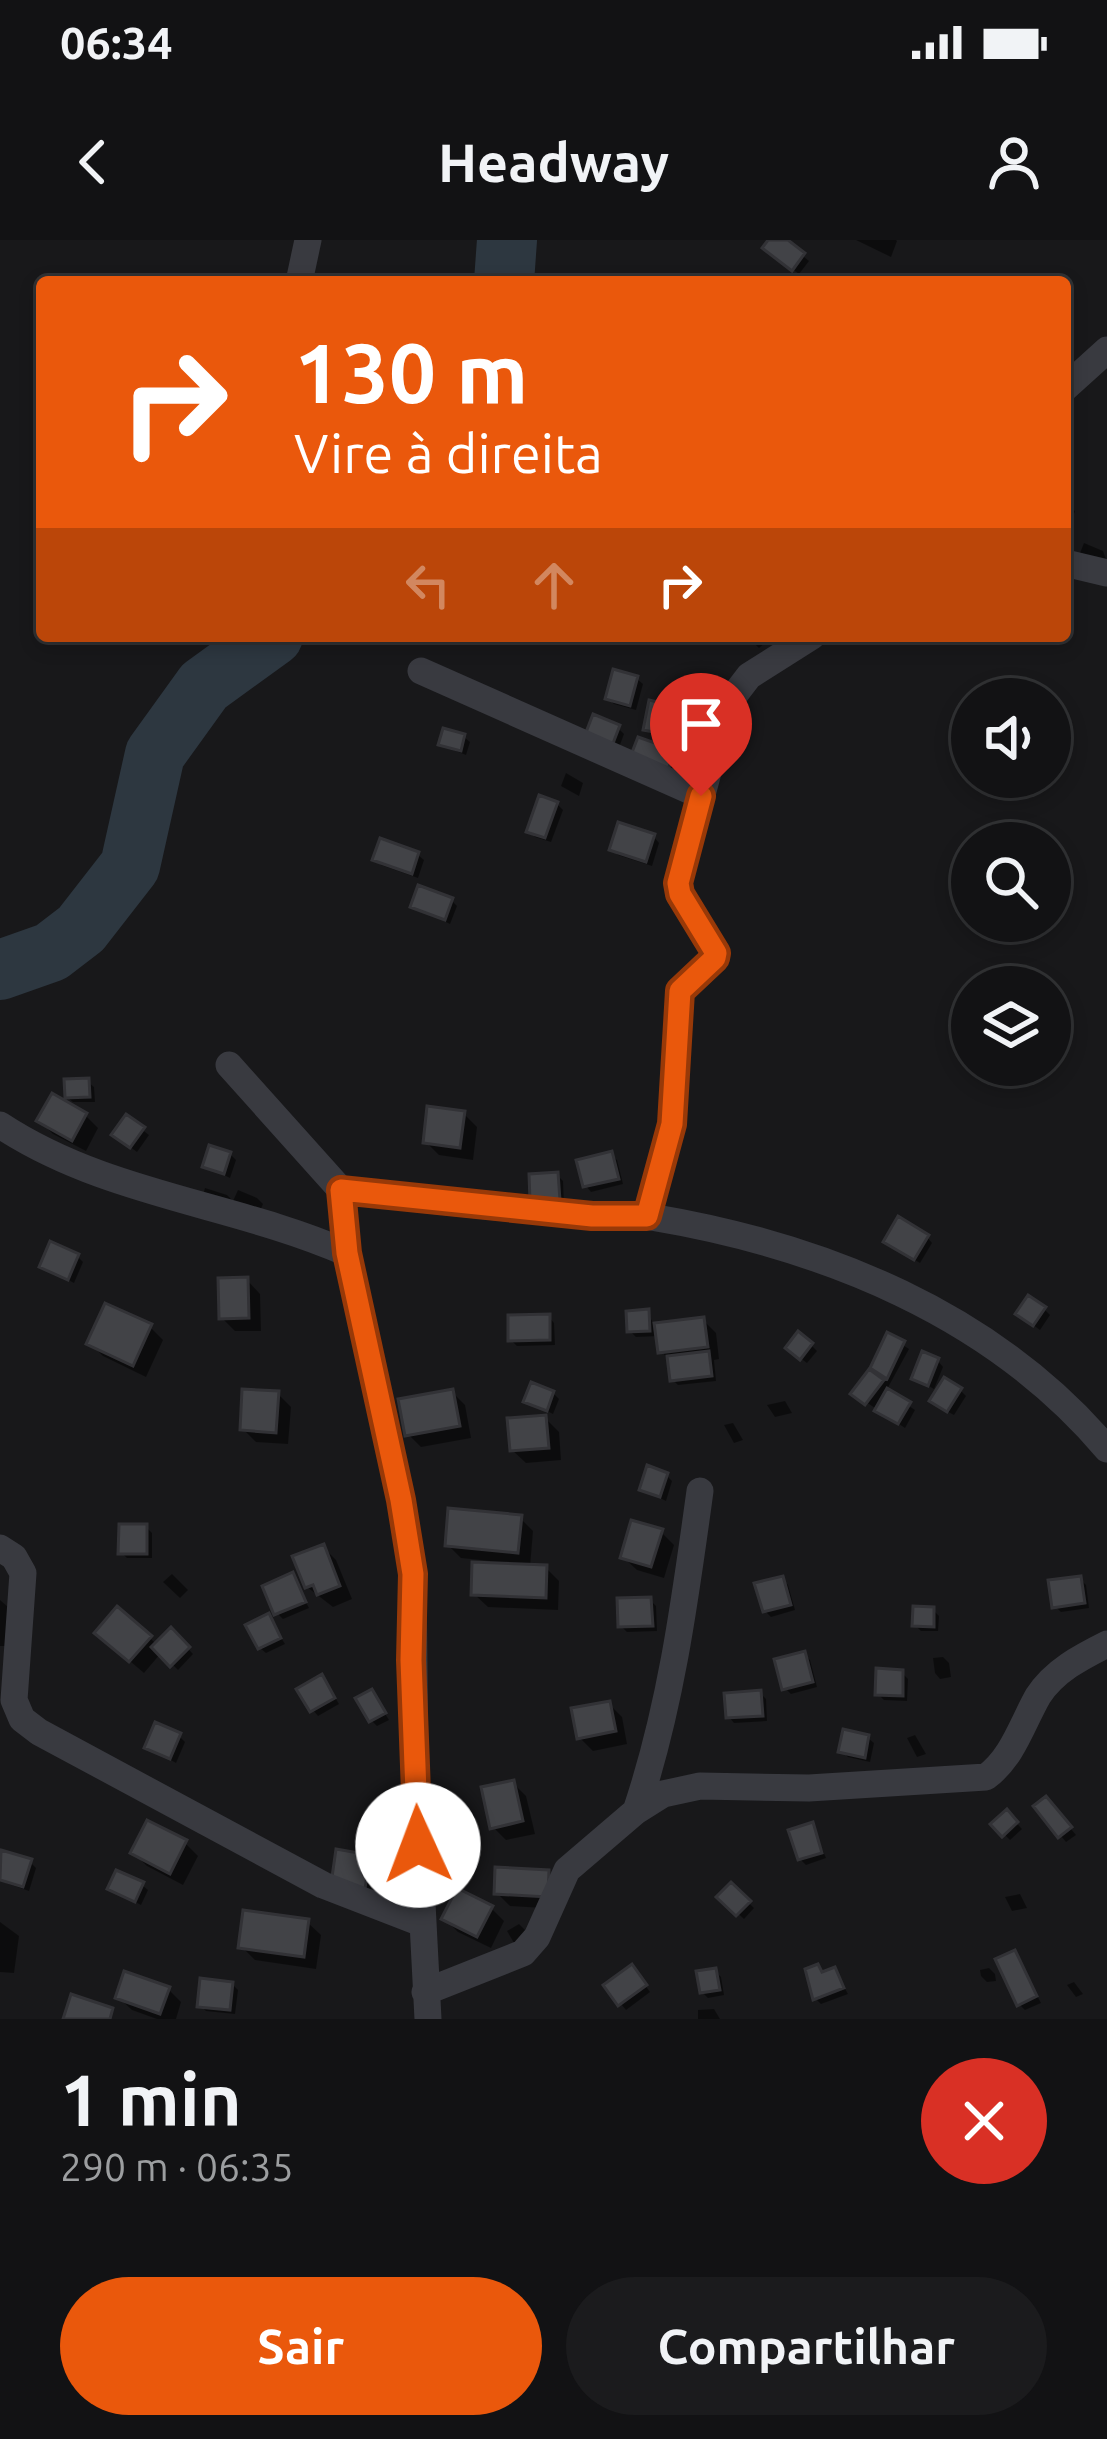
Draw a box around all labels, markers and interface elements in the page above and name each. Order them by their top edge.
text: 06:34 [60,17,173,68]
icon: back [60,129,126,195]
icon: person [981,129,1047,195]
text: Headway [438,132,669,192]
icon: right [96,324,252,480]
text: 130 m [294,325,528,419]
text: Vire à direita [294,423,603,483]
icon: left [395,552,461,618]
icon: ahead [521,552,587,618]
icon: right [647,552,713,618]
pin [650,673,752,796]
map controls [951,678,1071,1086]
button: sound [951,678,1071,798]
icon: arrive [668,691,734,757]
button: search [951,822,1071,942]
button: layers [951,966,1071,1086]
position arrow [355,1782,481,1908]
button: close [921,2058,1047,2184]
text: 1 min [60,2059,242,2140]
text: 290 m · 06:35 [60,2145,294,2188]
button: Sair [60,2277,542,2415]
button: Compartilhar [566,2277,1047,2415]

